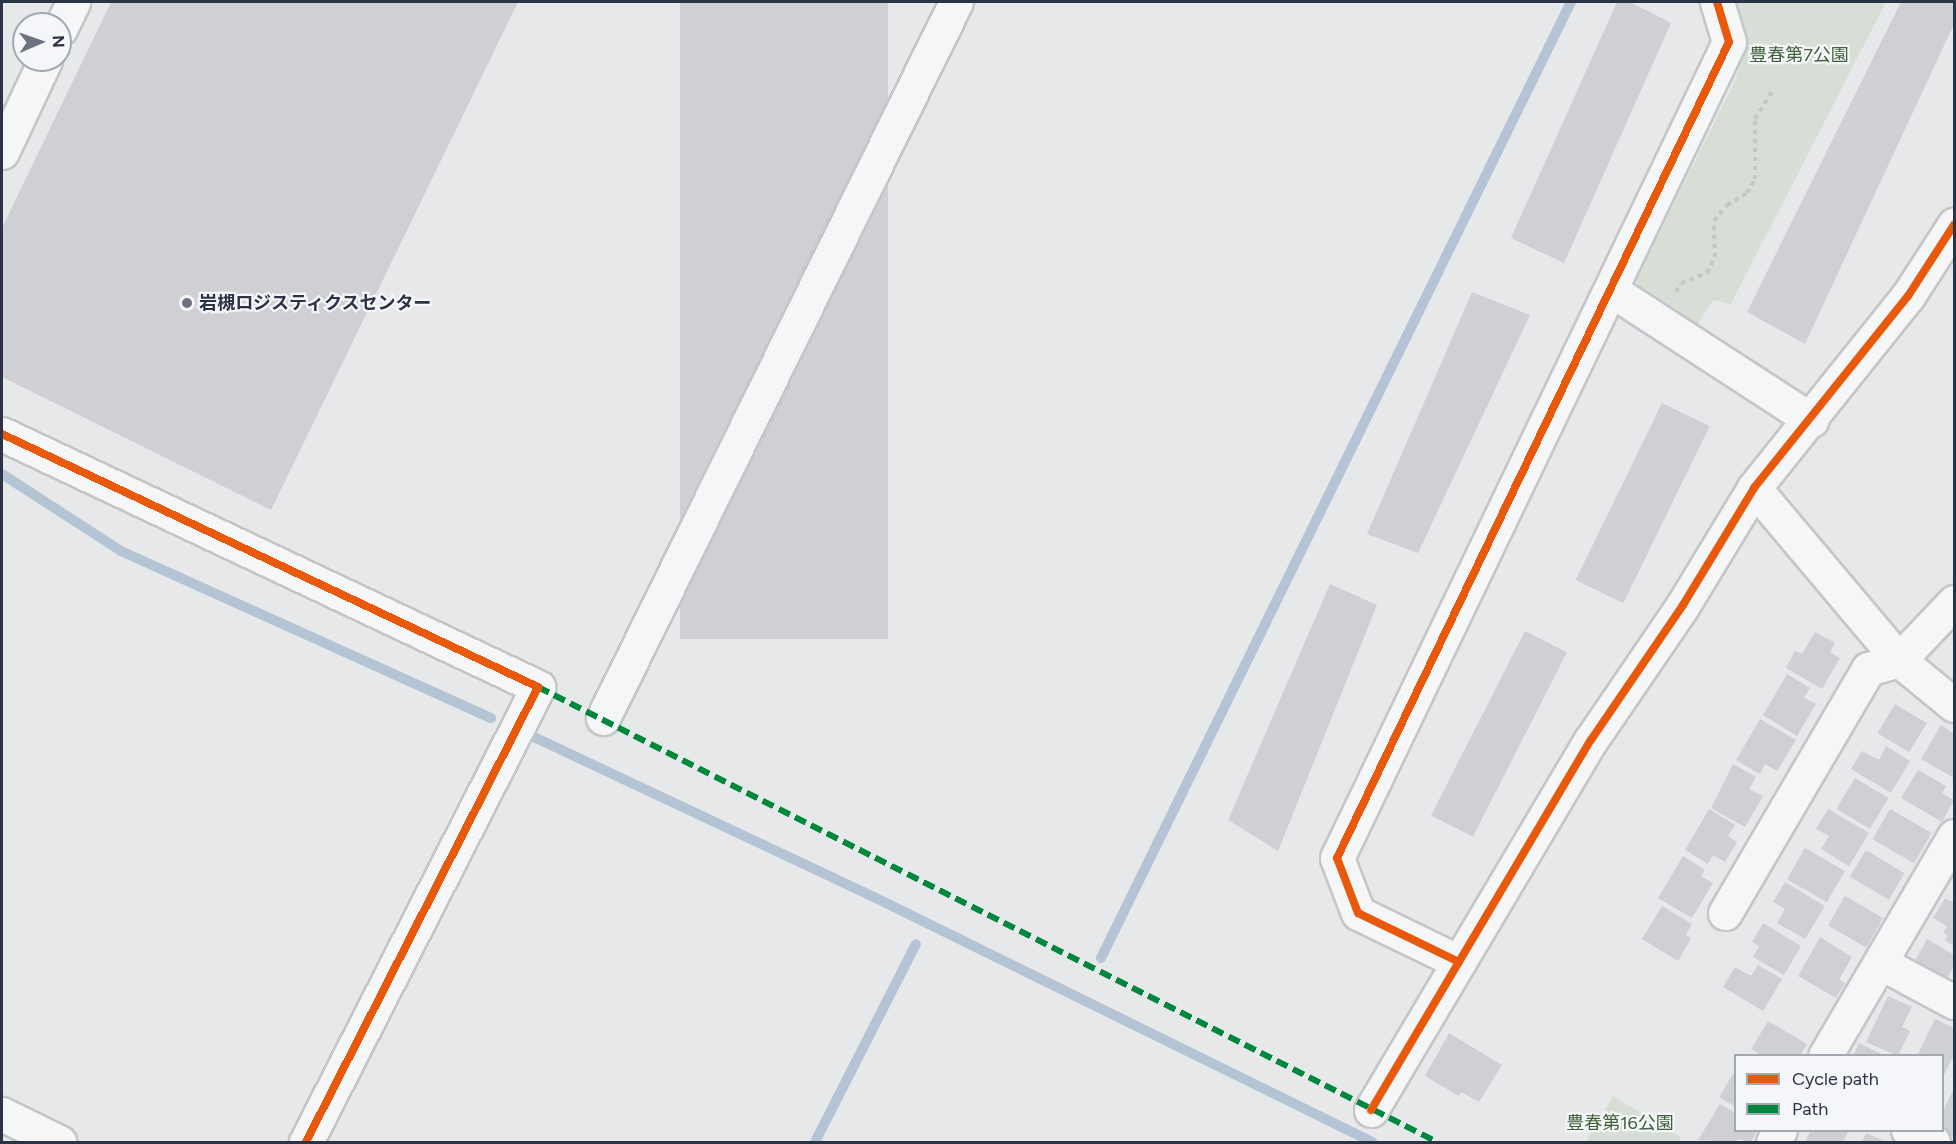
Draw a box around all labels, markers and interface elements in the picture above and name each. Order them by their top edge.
north arrow [12,12,72,72]
text: N [49,35,68,48]
park label: 豊春第7公園 [1749,44,1849,66]
place label: 岩槻ロジスティクスセンター [199,292,433,314]
marker: 岩槻ロジスティクスセンター [180,296,194,310]
legend [1734,1054,1944,1132]
text: Cycle path [1792,1068,1879,1090]
text: Path [1792,1098,1828,1120]
park label: 豊春第16公園 [1566,1112,1674,1134]

